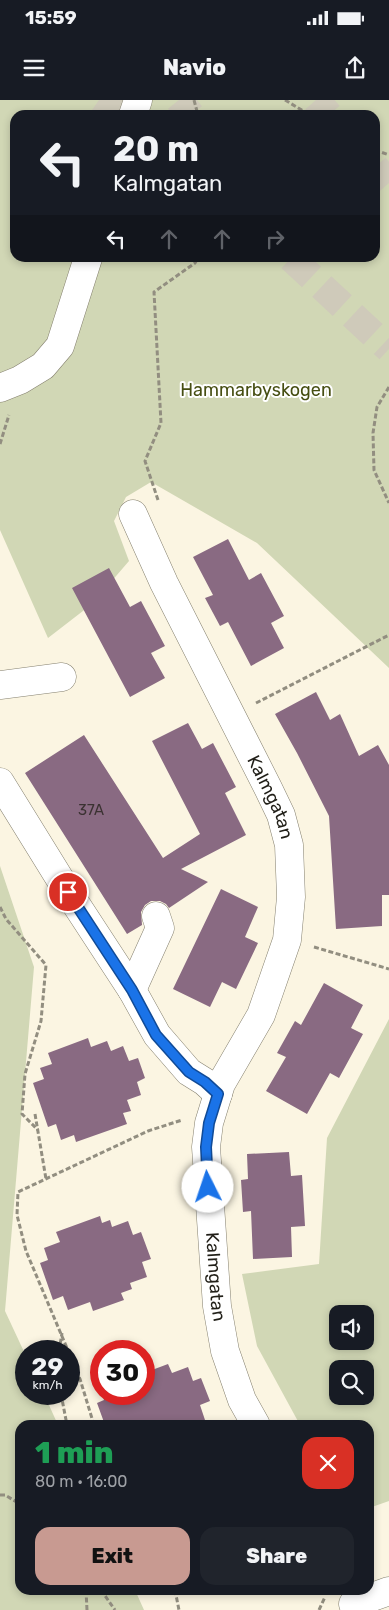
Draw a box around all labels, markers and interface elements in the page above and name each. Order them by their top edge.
text: 15:59 [25,6,77,29]
icon: menu [20,54,48,82]
text: Navio [163,54,226,81]
icon: share [341,54,369,82]
text: 20 m [113,128,199,170]
icon: left [30,130,95,195]
text: Kalmgatan [113,170,222,197]
icon: left [102,225,130,253]
icon: ahead [155,225,183,253]
icon: ahead [208,225,236,253]
icon: right [261,225,289,253]
park label: Hammarbyskogen [180,379,332,401]
street label: Kalmgatan [242,752,298,841]
house number: 37A [78,801,104,819]
pin [47,871,89,913]
icon: arrive [54,878,82,906]
position arrow [181,1160,233,1212]
street label: Kalmgatan [201,1231,231,1323]
map controls [329,1305,374,1405]
button: sound [329,1305,374,1350]
speed limit sign: 30 [90,1340,155,1405]
text: 29 [31,1352,64,1381]
button: search [329,1360,374,1405]
text: km/h [33,1378,62,1392]
text: 1 min [35,1435,113,1471]
button: close [302,1437,354,1489]
text: 80 m · 16:00 [35,1472,128,1491]
button: Exit [35,1527,190,1585]
button: Share [200,1527,354,1585]

